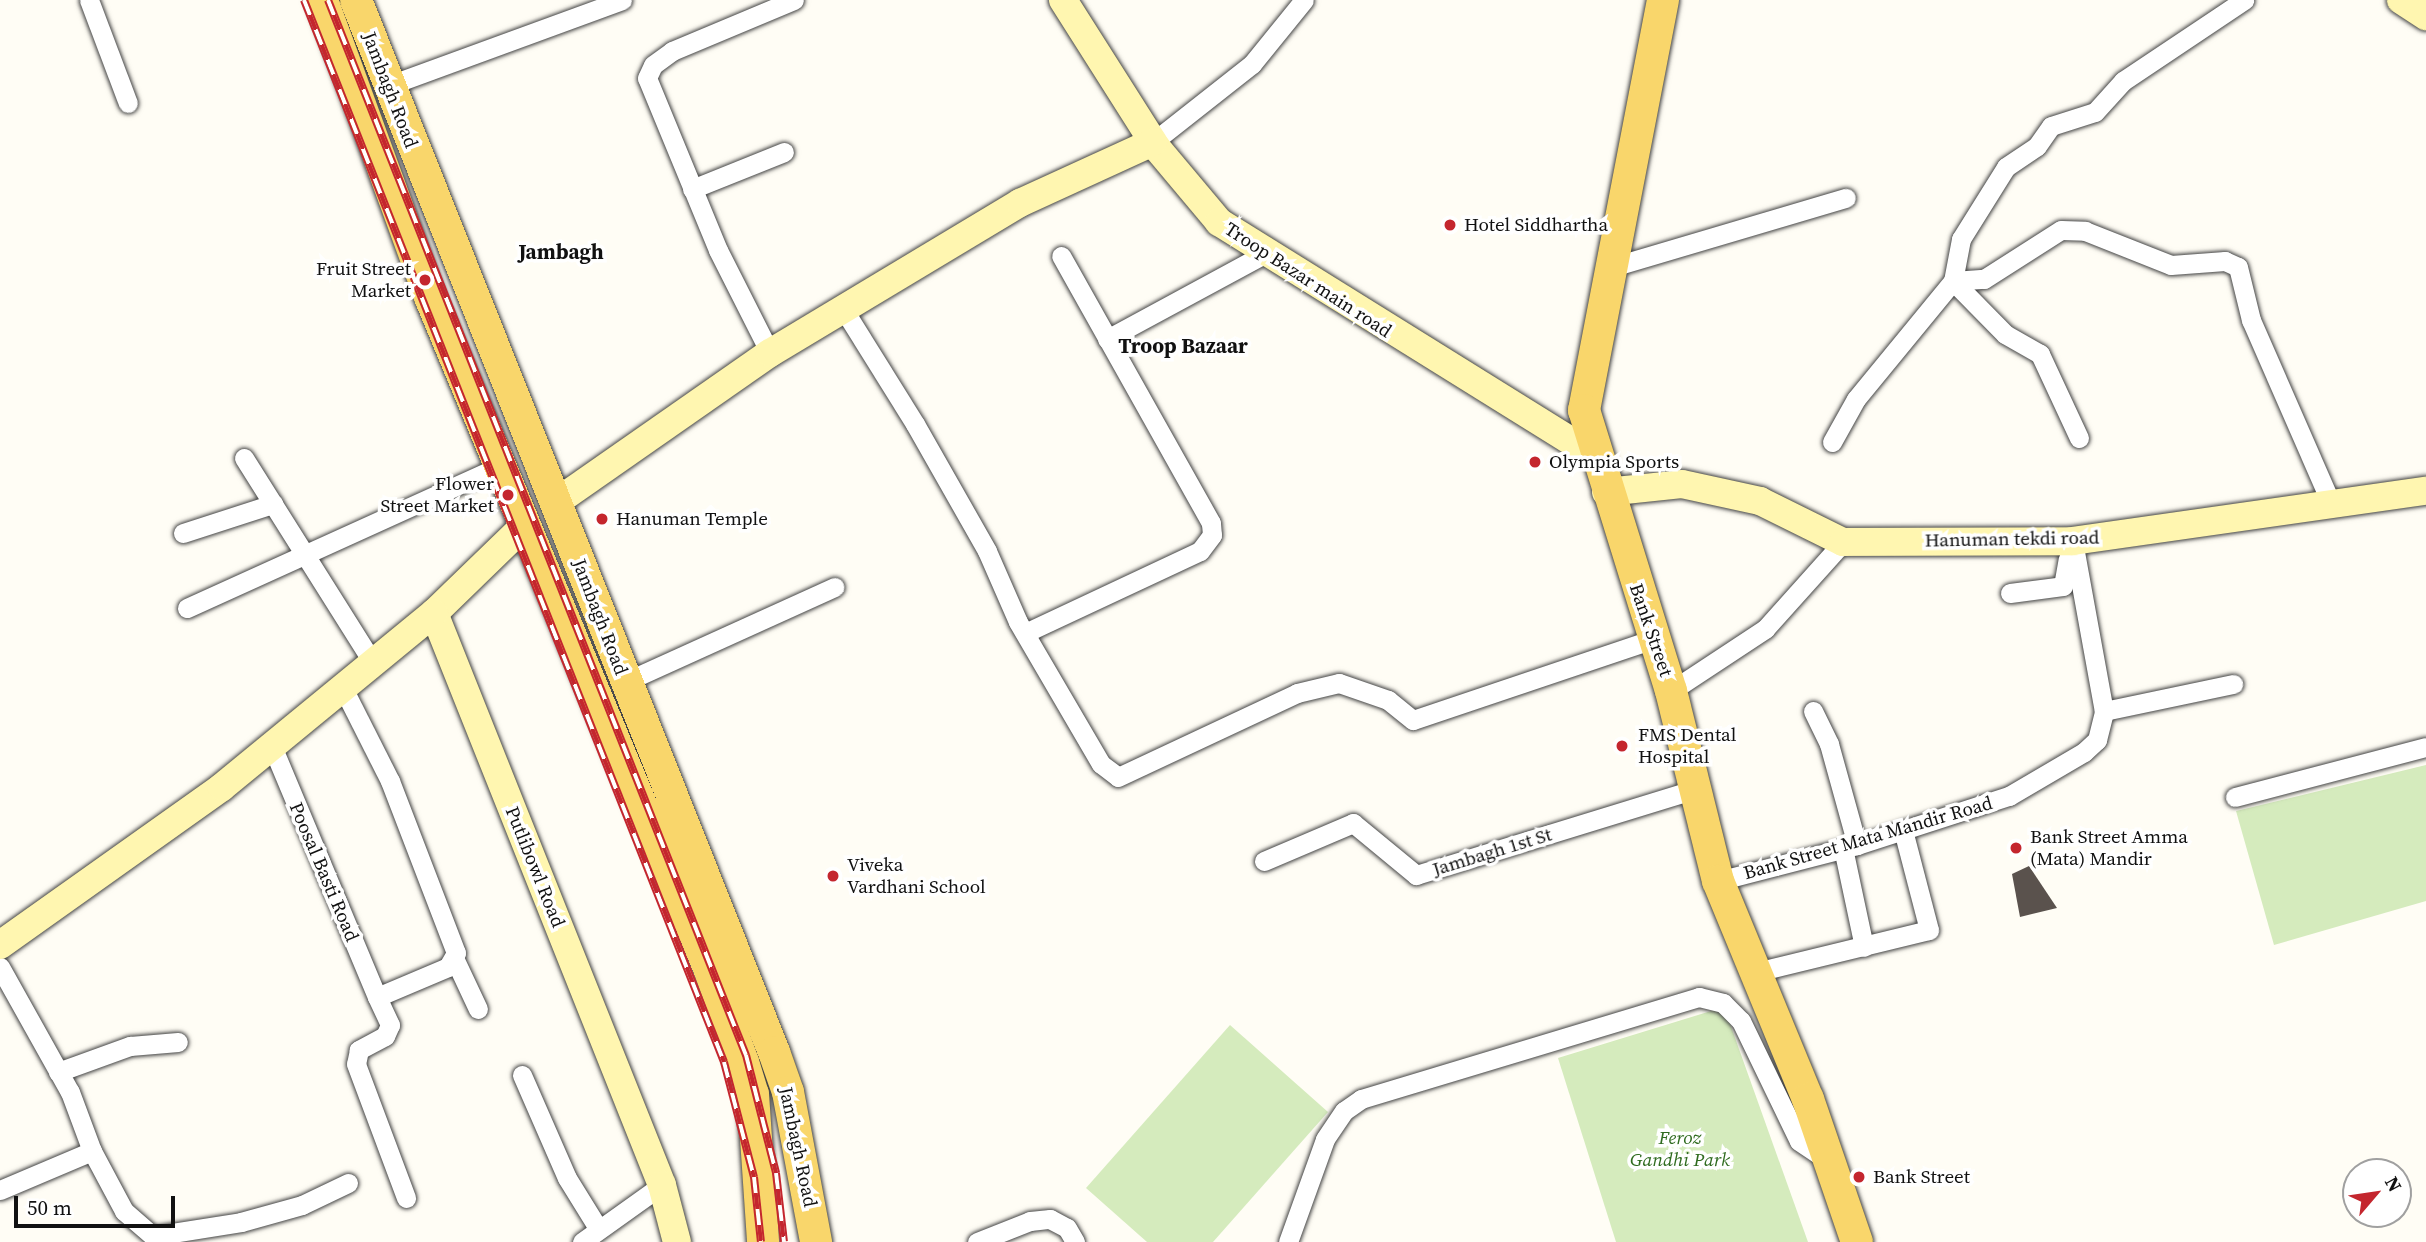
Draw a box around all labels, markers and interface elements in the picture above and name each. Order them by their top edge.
street label: Jambagh Road [357,29,423,151]
place label: Hotel Siddhartha [1464,214,1608,236]
marker: Hotel Siddhartha [1442,217,1458,233]
street label: Troop Bazar main road [1220,218,1396,342]
district label: Jambagh [518,239,604,265]
place label: Fruit Street Market [316,258,411,302]
marker: Fruit Street Market [417,272,433,288]
district label: Troop Bazaar [1118,333,1248,359]
place label: Olympia Sports [1549,451,1679,473]
marker: Olympia Sports [1527,454,1543,470]
place label: Flower Street Market [380,473,494,517]
marker: Flower Street Market [500,487,516,503]
place label: Hanuman Temple [616,508,768,530]
marker: Hanuman Temple [594,511,610,527]
street label: Hanuman tekdi road [1925,526,2099,552]
street label: Jambagh Road [567,556,633,678]
street label: Bank Street [1624,580,1678,680]
place label: FMS Dental Hospital [1638,724,1736,768]
marker: FMS Dental Hospital [1612,736,1632,756]
street label: Bank Street Mata Mandir Road [1741,791,1995,885]
street label: Poosal Basti Road [284,799,364,945]
street label: Putlibowl Road [500,803,570,931]
street label: Jambagh 1st St [1430,823,1554,881]
place label: Bank Street Amma (Mata) Mandir [2030,826,2188,870]
marker: Bank Street Amma (Mata) Mandir [2008,840,2024,856]
place label: Viveka Vardhani School [847,854,986,898]
marker: Viveka Vardhani School [825,868,841,884]
street label: Jambagh Road [774,1085,822,1209]
park label: Feroz Gandhi Park [1630,1127,1730,1171]
north arrow [2342,1158,2412,1228]
place label: Bank Street [1873,1166,1970,1188]
marker: Bank Street [1851,1169,1867,1185]
text: N [2379,1171,2408,1196]
scale bar [18,1182,178,1226]
text: 50 m [27,1193,72,1222]

